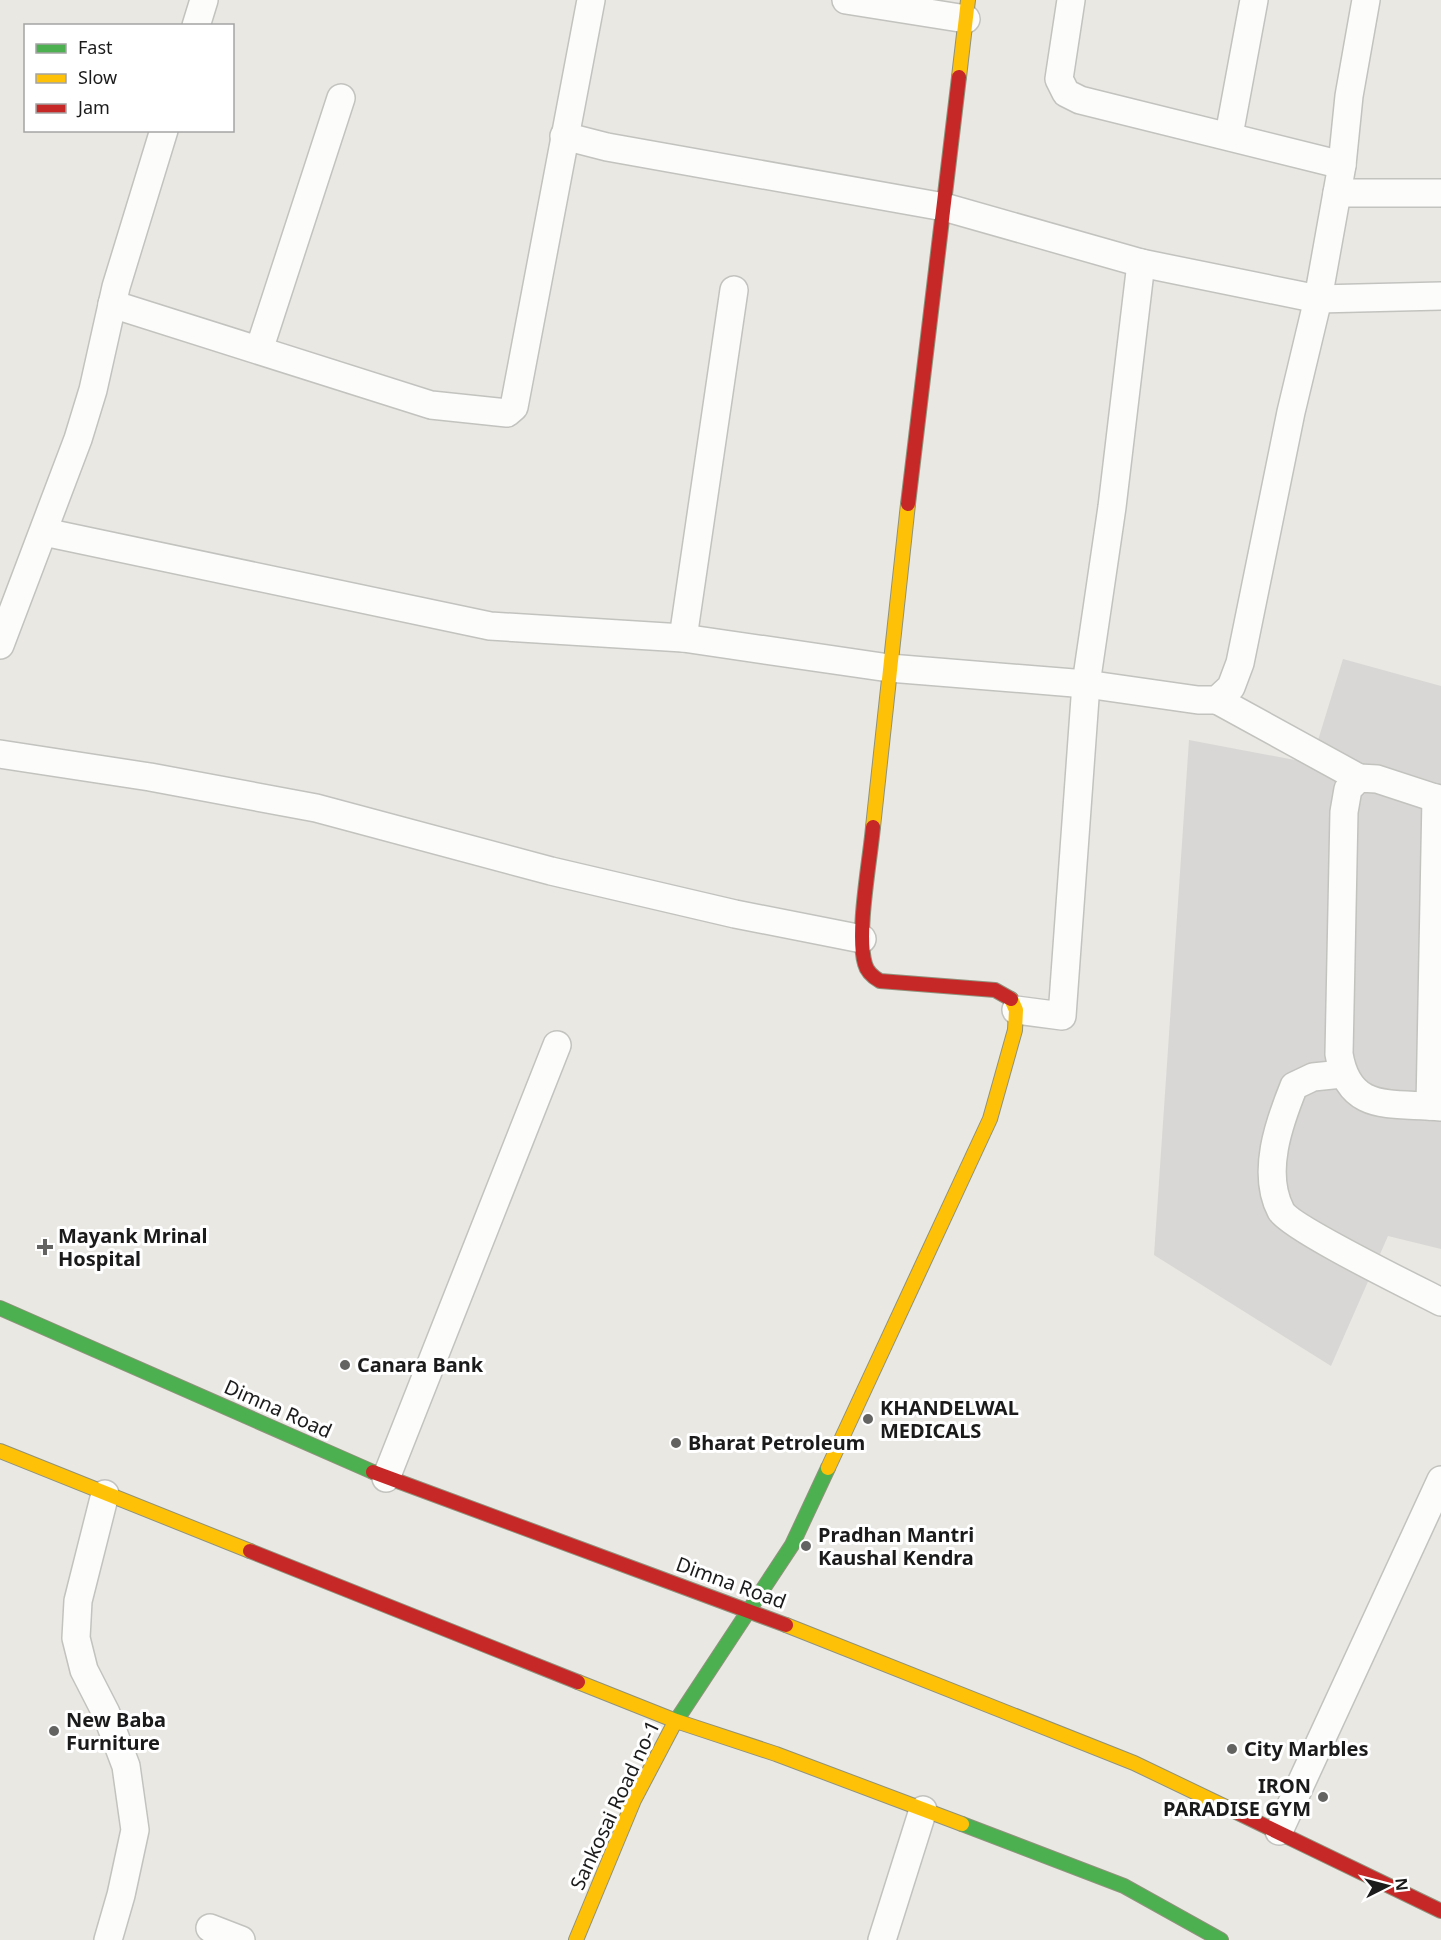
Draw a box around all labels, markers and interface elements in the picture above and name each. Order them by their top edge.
legend [24,24,234,132]
text: Fast [78,35,113,59]
text: Slow [78,65,117,89]
text: Jam [76,95,110,119]
place label: Mayank Mrinal Hospital [58,1222,208,1272]
marker: Mayank Mrinal Hospital [36,1238,54,1256]
place label: Canara Bank [357,1351,484,1378]
marker: Canara Bank [338,1358,352,1372]
street label: Dimna Road [220,1373,336,1444]
place label: KHANDELWAL MEDICALS [880,1394,1019,1444]
marker: KHANDELWAL MEDICALS [861,1412,875,1426]
place label: Bharat Petroleum [688,1429,865,1456]
marker: Bharat Petroleum [669,1436,683,1450]
place label: Pradhan Mantri Kaushal Kendra [818,1521,974,1571]
marker: Pradhan Mantri Kaushal Kendra [799,1539,813,1553]
street label: Dimna Road [672,1550,790,1615]
place label: New Baba Furniture [66,1706,166,1756]
street label: Sankosai Road no-1 [563,1716,666,1894]
marker: New Baba Furniture [47,1724,61,1738]
place label: City Marbles [1244,1735,1368,1762]
marker: City Marbles [1225,1742,1239,1756]
place label: IRON PARADISE GYM [1163,1772,1311,1822]
marker: IRON PARADISE GYM [1316,1790,1330,1804]
north arrow [1357,1856,1417,1916]
text: N [1390,1877,1414,1892]

